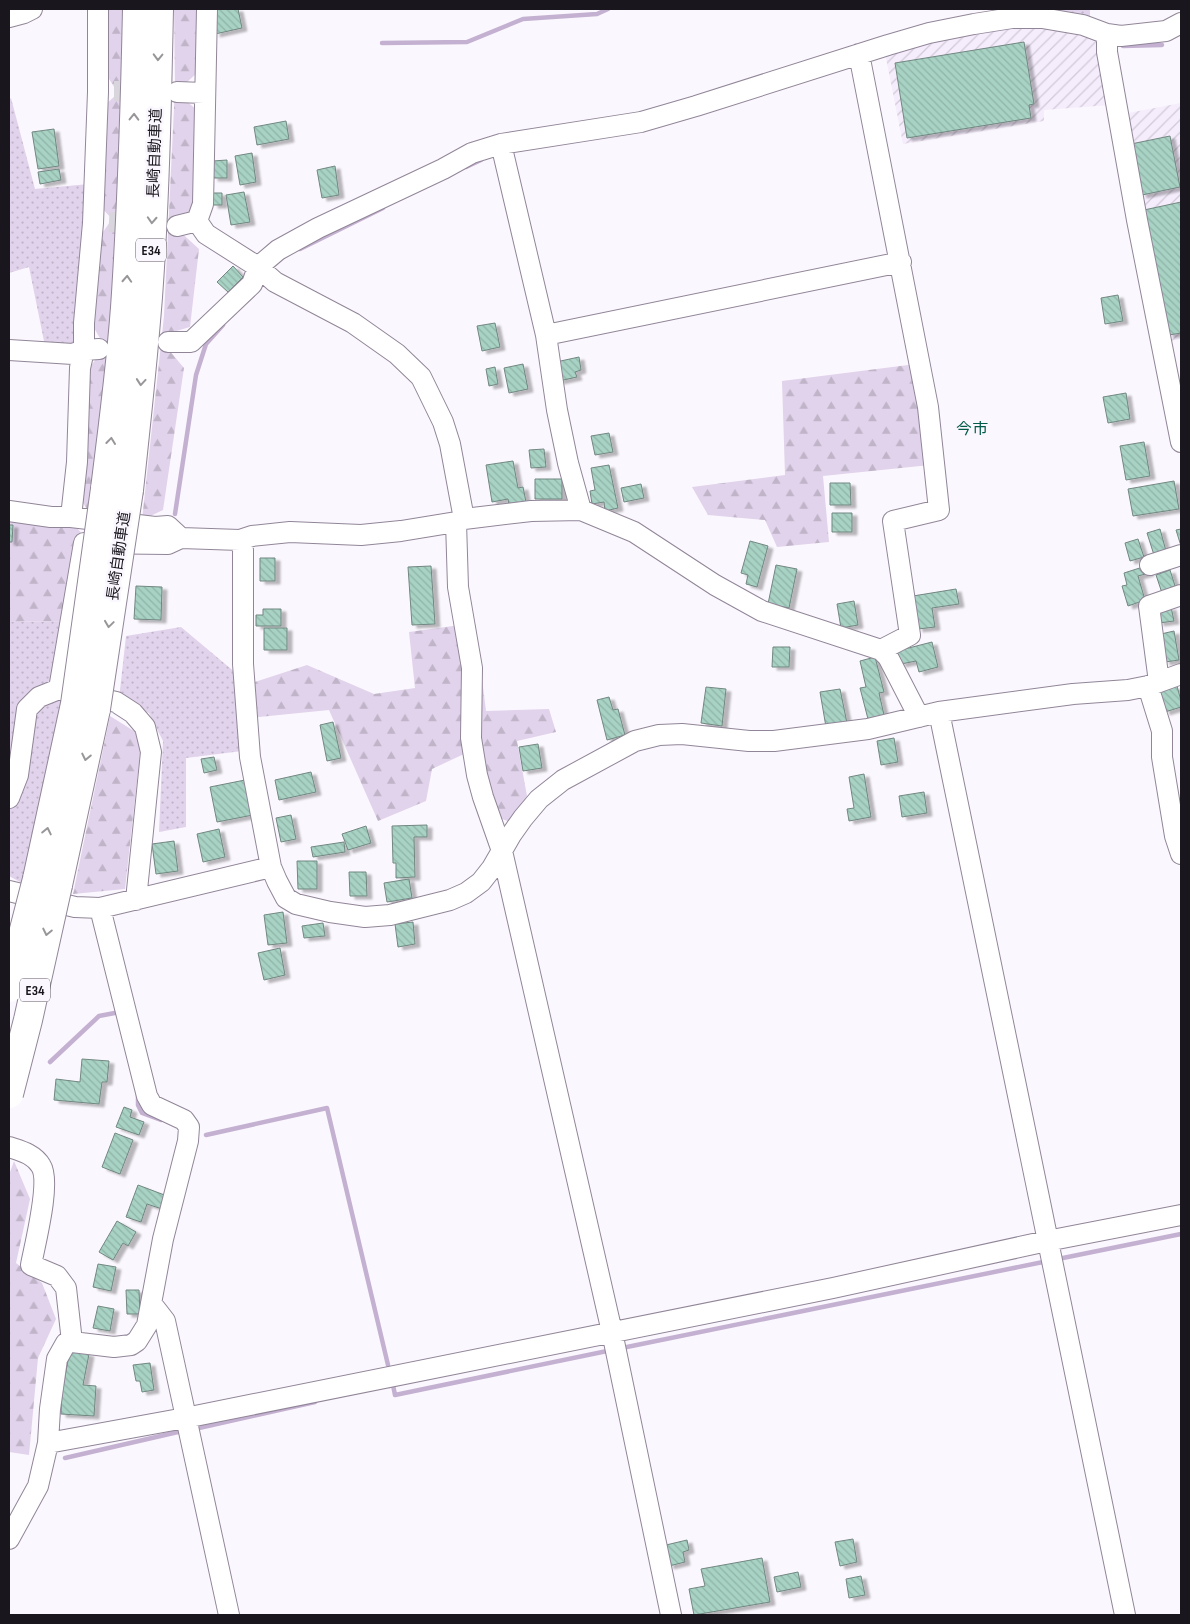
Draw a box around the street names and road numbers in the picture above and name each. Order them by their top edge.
street label: 長崎自動車道 [144,108,166,198]
road number: E34 [136,238,166,262]
street label: 長崎自動車道 [103,510,135,602]
road number: E34 [20,978,50,1002]

